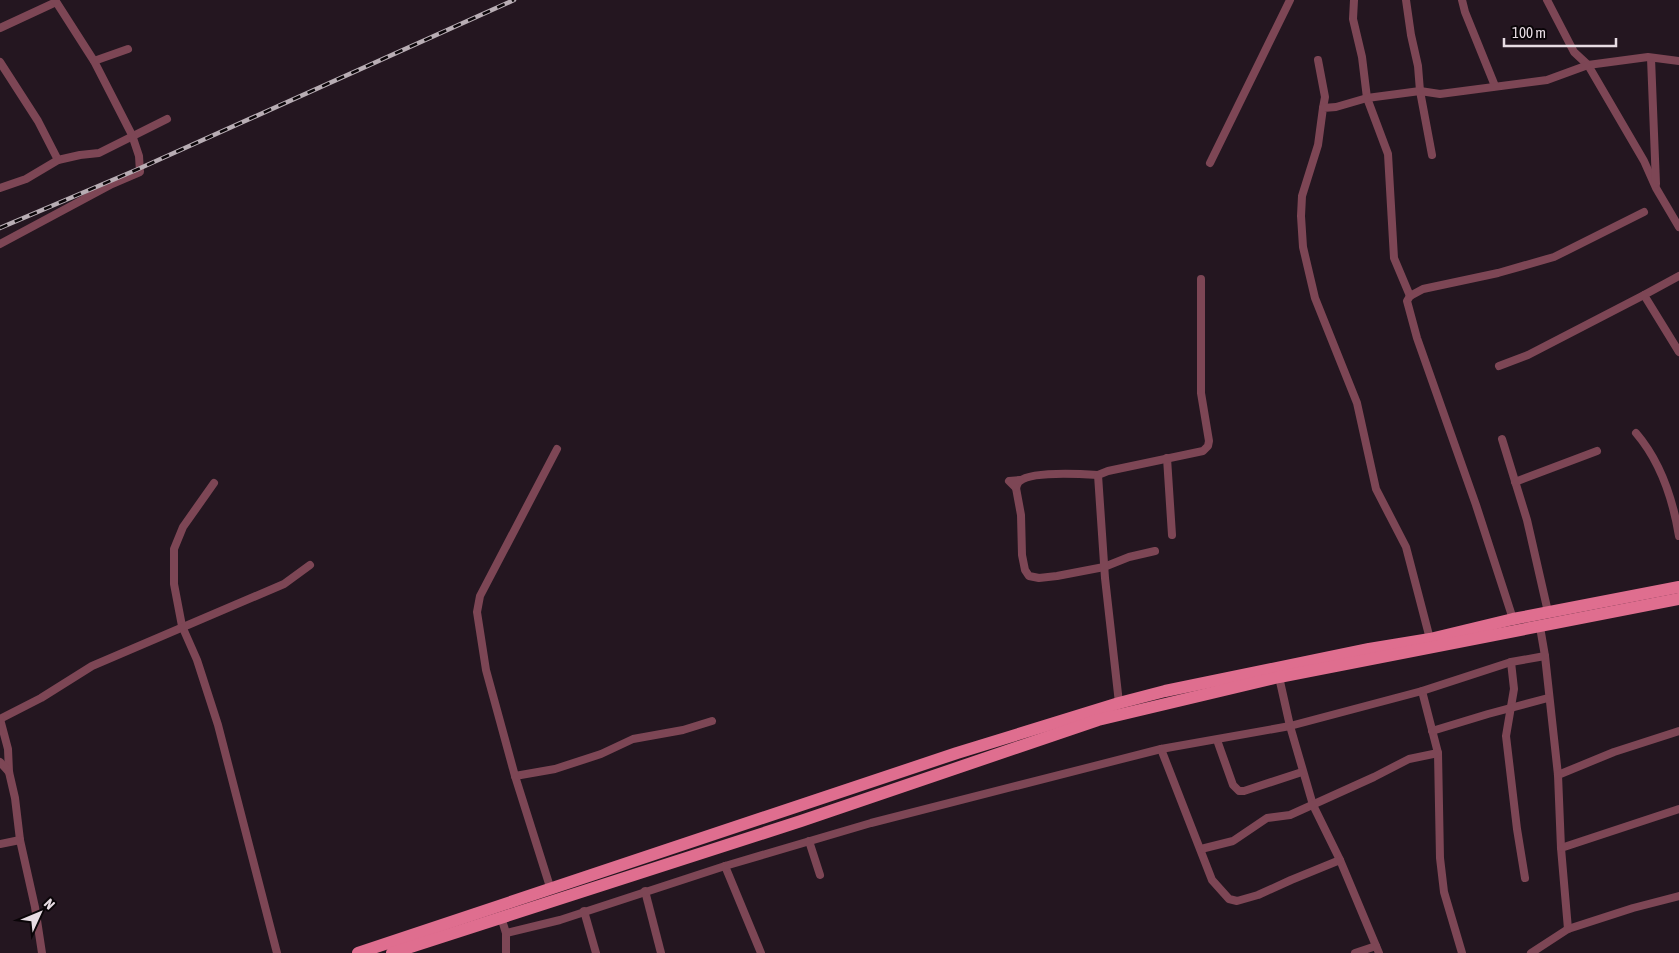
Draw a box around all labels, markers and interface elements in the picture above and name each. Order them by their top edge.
scale bar [1504,15,1616,47]
text: 100 m [1512,24,1546,41]
north arrow [15,888,65,938]
text: N [41,895,58,912]

